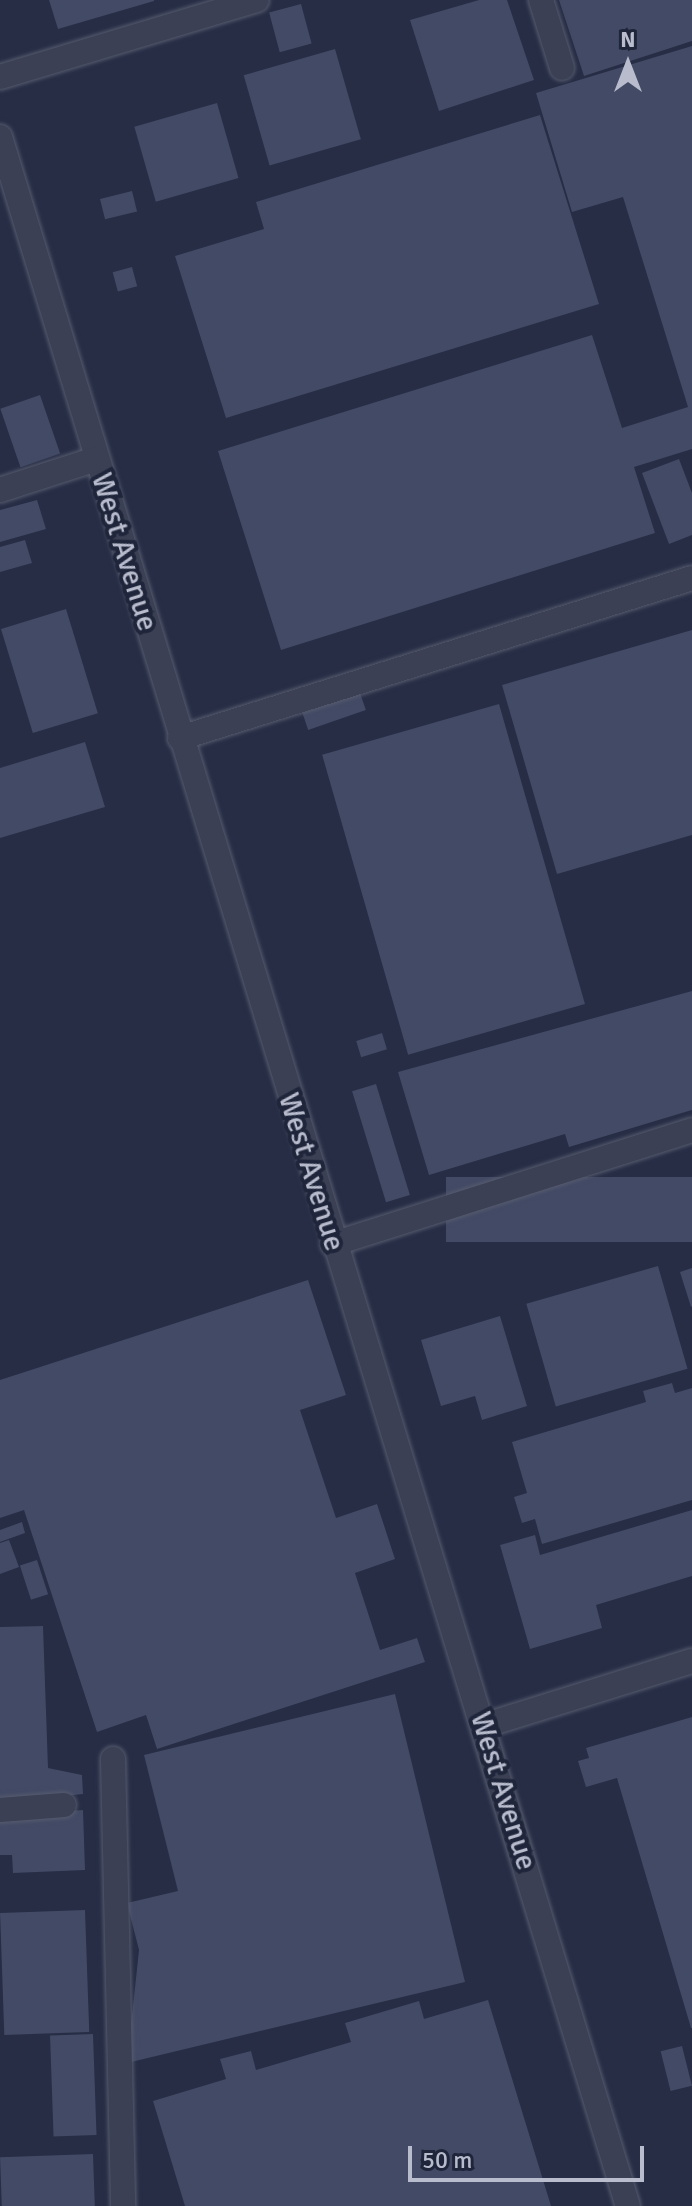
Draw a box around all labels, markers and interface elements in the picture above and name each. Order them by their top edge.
north arrow [588,24,668,104]
text: N [620,26,636,53]
street label: West Avenue [83,469,165,635]
street label: West Avenue [270,1089,352,1255]
street label: West Avenue [462,1708,544,1874]
scale bar [412,2130,648,2180]
text: 50 m [422,2145,472,2175]

